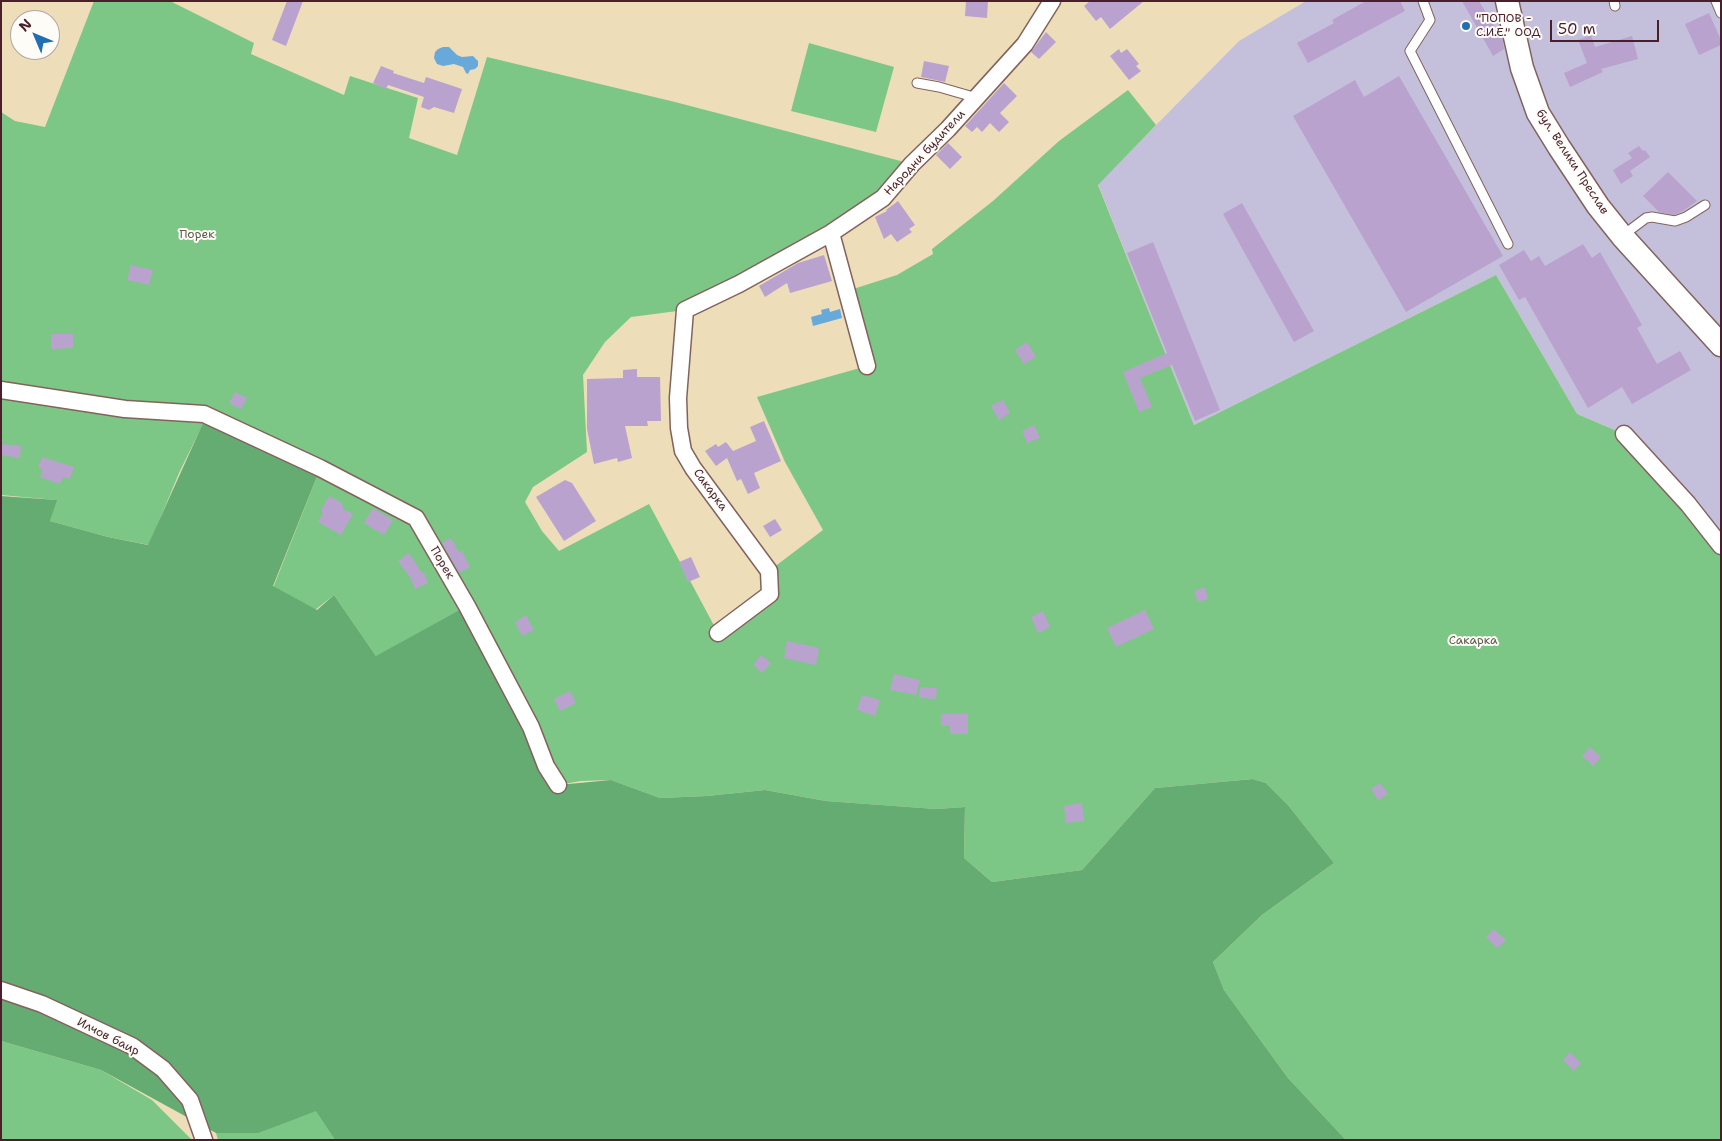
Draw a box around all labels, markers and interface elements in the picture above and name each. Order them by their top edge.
north arrow [10,10,60,60]
scale bar [1552,10,1661,42]
place label: "ПОПОВ - С.И.Е." ООД [1476,12,1540,40]
text: N [15,15,35,35]
text: 50 m [1558,19,1596,39]
marker: "ПОПОВ - С.И.Е." ООД [1460,20,1472,32]
street label: Народни будители [882,107,968,199]
street label: бул. Велики Преслав [1533,107,1611,217]
park label: Порек [179,228,215,242]
street label: Сакарка [690,466,730,514]
street label: Порек [427,544,457,582]
park label: Сакарка [1449,634,1497,648]
street label: Илчов баир [74,1015,142,1059]

